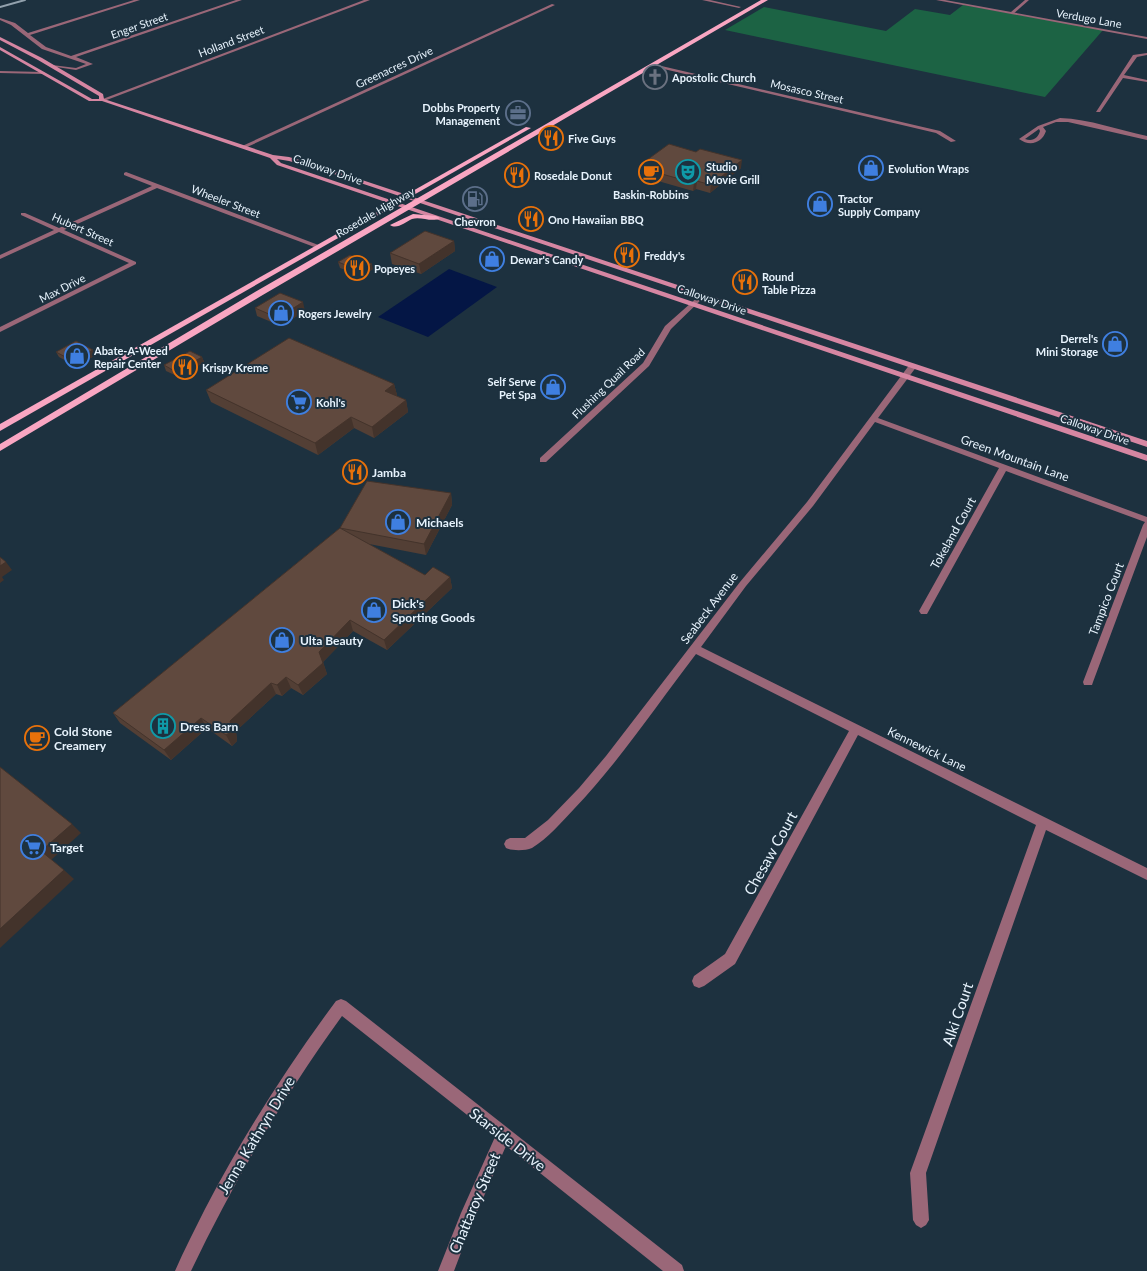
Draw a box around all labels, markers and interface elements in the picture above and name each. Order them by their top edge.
street label: Verdugo Lane [1055,6,1123,30]
street label: Enger Street [109,9,169,41]
street label: Holland Street [196,23,266,59]
street label: Greenacres Drive [353,43,435,91]
church icon: Apostolic Church [642,64,668,90]
place label: Apostolic Church [671,71,756,84]
street label: Mosasco Street [769,76,845,106]
office icon: Dobbs Property Management [505,100,531,126]
place label: Dobbs Property Management [422,101,501,127]
restaurant icon: Five Guys [538,125,564,151]
place label: Five Guys [568,132,616,145]
street label: Calloway Drive [292,151,365,187]
shop icon: Evolution Wraps [858,155,884,181]
cafe icon: Baskin-Robbins [638,159,664,185]
theatre icon: Studio Movie Grill [675,159,701,185]
place label: Studio Movie Grill [706,160,760,186]
restaurant icon: Rosedale Donut [504,162,530,188]
place label: Evolution Wraps [888,162,969,175]
place label: Rosedale Donut [534,169,613,182]
street label: Wheeler Street [190,182,262,220]
street label: Rosedale Highway [333,184,417,240]
fuel station icon: Chevron [462,186,488,212]
place label: Baskin-Robbins [613,188,689,201]
shop icon: Tractor Supply Company [807,191,833,217]
place label: Tractor Supply Company [838,192,920,218]
restaurant icon: Ono Hawaiian BBQ [518,206,544,232]
street label: Hubert Street [50,210,116,248]
place label: Ono Hawaiian BBQ [548,213,644,226]
place label: Chevron [454,215,496,228]
restaurant icon: Freddy's [614,242,640,268]
shop icon: Dewar's Candy [479,246,505,272]
place label: Freddy's [644,249,685,262]
place label: Dewar's Candy [510,253,584,266]
restaurant icon: Popeyes [344,255,370,281]
place label: Popeyes [374,262,415,275]
restaurant icon: Round Table Pizza [732,269,758,295]
place label: Round Table Pizza [762,270,816,296]
street label: Max Drive [37,271,87,305]
street label: Calloway Drive [676,281,749,317]
shop icon: Rogers Jewelry [268,300,294,326]
place label: Rogers Jewelry [298,307,372,320]
shop icon: Derrel's Mini Storage [1102,331,1128,357]
place label: Derrel's Mini Storage [1036,332,1098,358]
shop icon: Abate-A-Weed Repair Center [64,343,90,369]
place label: Abate-A-Weed Repair Center [93,344,168,370]
street label: Flushing Quail Road [569,345,647,421]
restaurant icon: Krispy Kreme [172,354,198,380]
place label: Krispy Kreme [202,361,268,374]
shop icon: Self Serve Pet Spa [540,374,566,400]
place label: Self Serve Pet Spa [487,375,536,401]
supermarket icon: Kohl's [286,389,312,415]
place label: Kohl's [316,396,346,409]
street label: Calloway Drive [1059,411,1132,447]
street label: Green Mountain Lane [959,431,1071,485]
restaurant icon: Jamba [342,459,368,485]
place label: Jamba [372,465,406,480]
street label: Tokeland Court [927,494,979,572]
shop icon: Michaels [385,509,411,535]
place label: Michaels [416,515,464,530]
street label: Tampico Court [1085,560,1127,637]
street label: Seabeck Avenue [677,569,741,647]
place label: Dick's Sporting Goods [392,596,475,625]
shop icon: Dick's Sporting Goods [361,597,387,623]
shop icon: Ulta Beauty [269,627,295,653]
place label: Ulta Beauty [300,633,364,648]
building icon: Dress Barn [150,713,176,739]
place label: Dress Barn [180,719,239,734]
street label: Kennewick Lane [885,723,969,775]
place label: Cold Stone Creamery [54,724,113,753]
cafe icon: Cold Stone Creamery [24,725,50,751]
street label: Chesaw Court [740,807,801,898]
supermarket icon: Target [20,834,46,860]
place label: Target [50,840,84,855]
street label: Alki Court [938,979,977,1048]
street label: Jenna Kathryn Drive [214,1073,298,1197]
street label: Starside Drive [466,1104,550,1174]
street label: Chattaroy Street [445,1149,504,1256]

